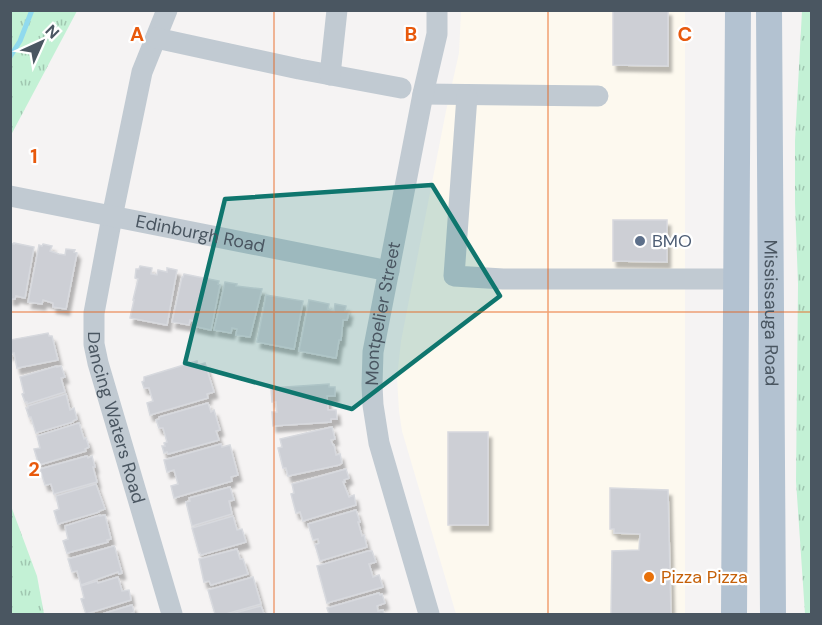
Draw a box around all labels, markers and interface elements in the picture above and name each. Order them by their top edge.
north arrow [12,12,72,72]
text: N [41,20,64,43]
text: A [130,21,144,47]
text: B [405,21,417,47]
text: C [678,21,692,47]
text: 1 [30,143,38,169]
street label: Edinburgh Road [134,209,267,258]
place label: BMO [652,229,692,253]
marker: BMO [633,234,647,248]
street label: Montpelier Street [360,240,406,386]
street label: Mississauga Road [759,240,783,386]
street label: Dancing Waters Road [82,331,151,506]
text: 2 [28,456,40,482]
place label: Pizza Pizza [661,565,748,589]
marker: Pizza Pizza [642,570,656,584]

